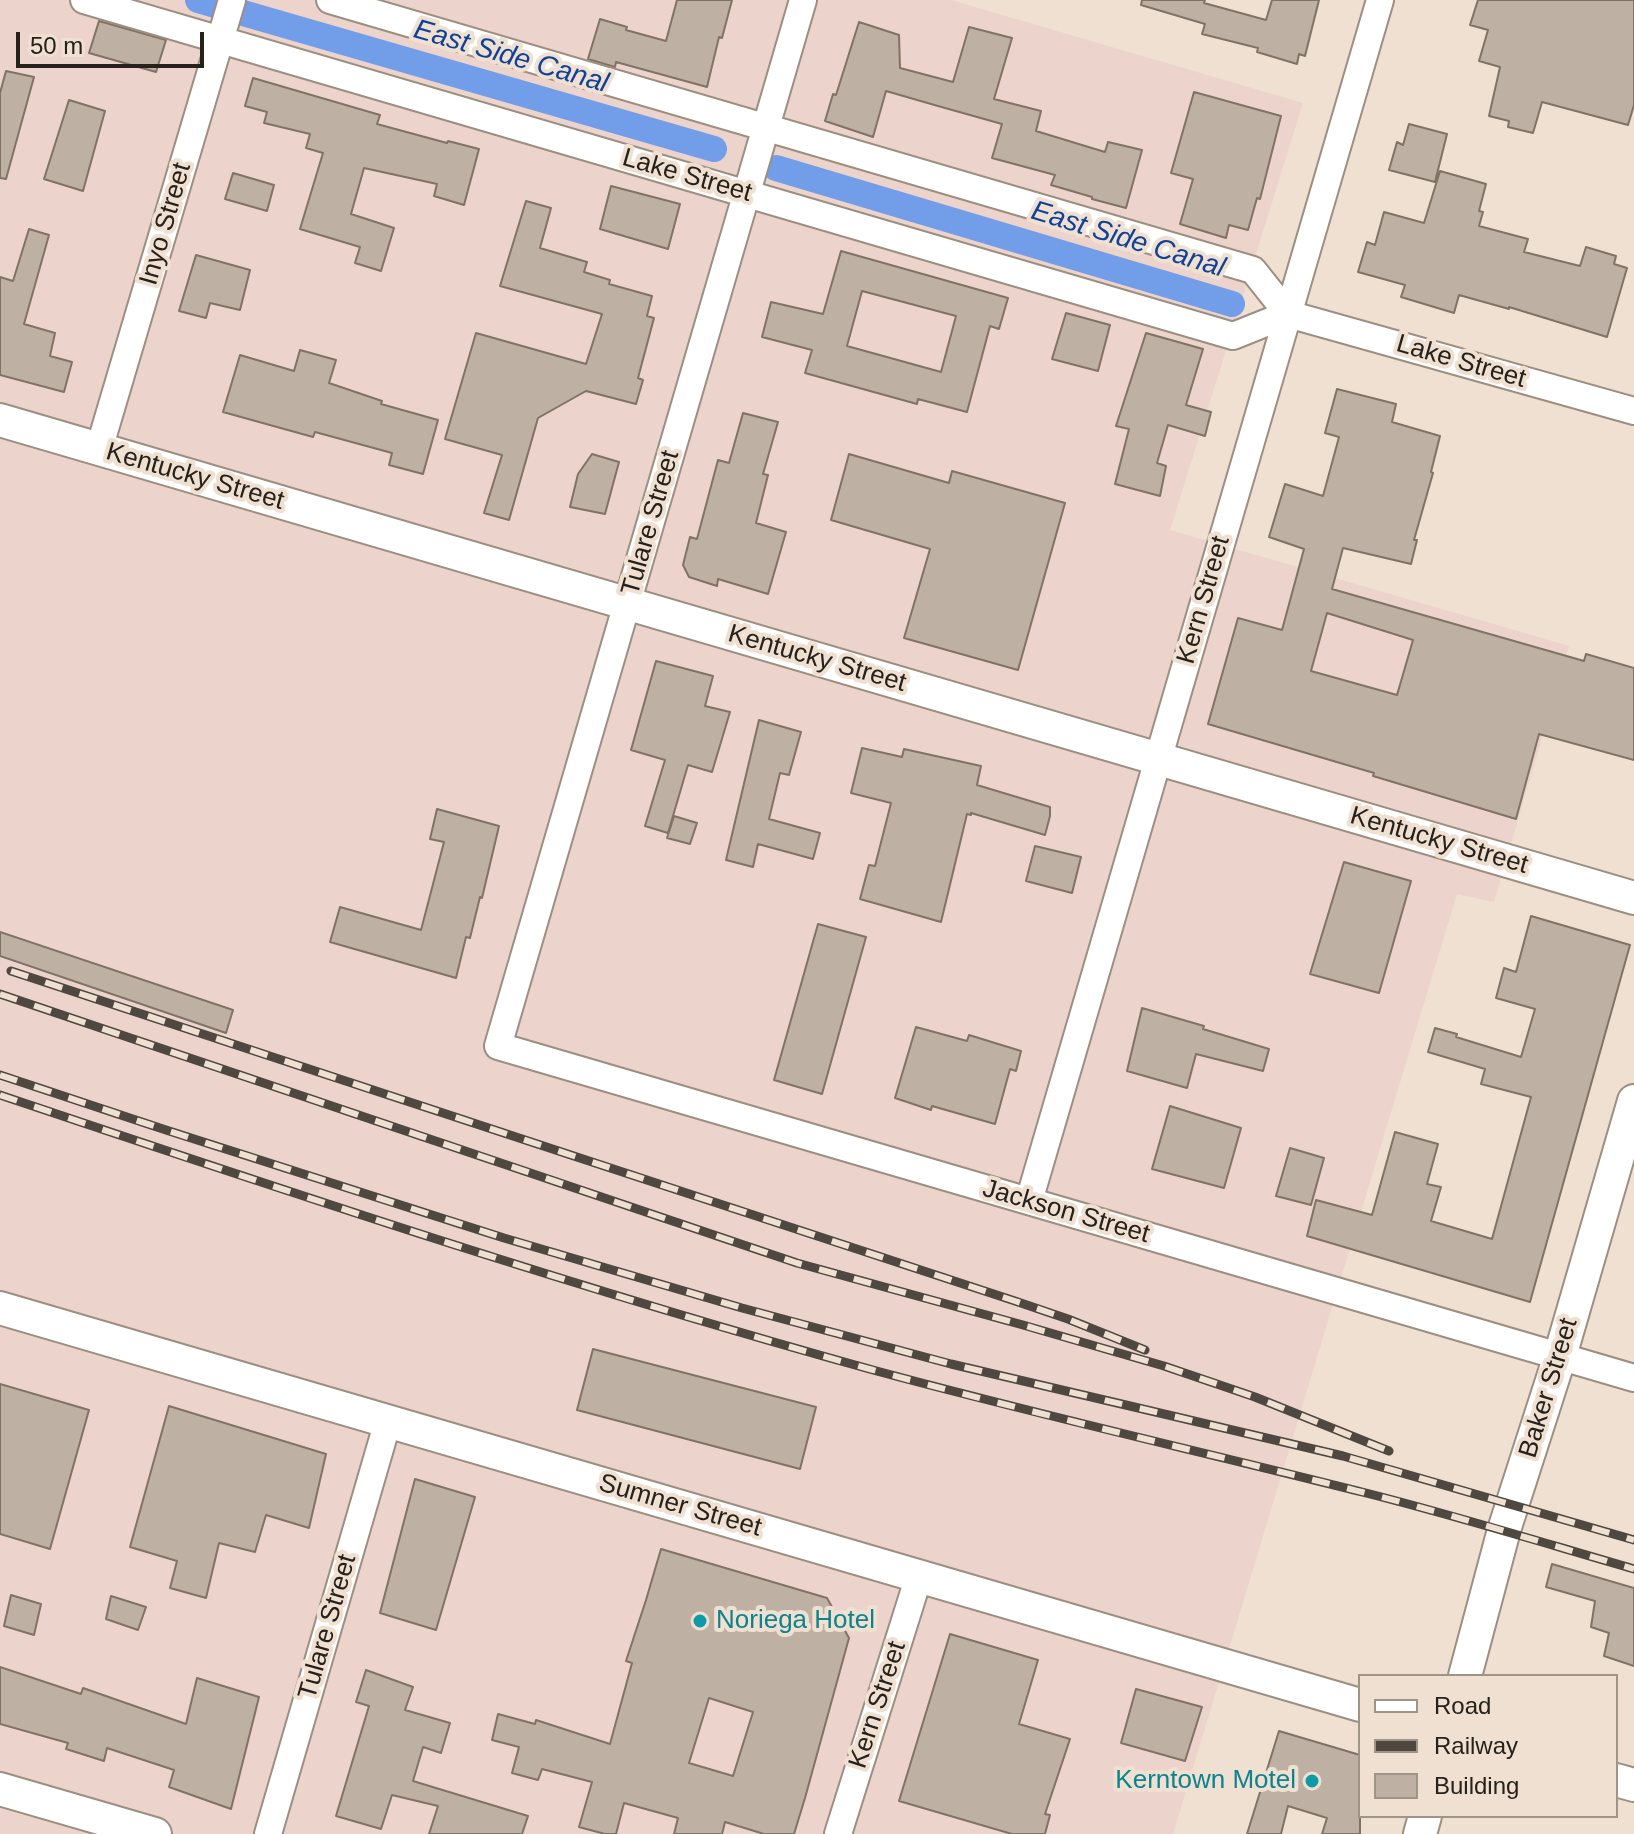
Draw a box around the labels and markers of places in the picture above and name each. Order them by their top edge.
place label: Noriega Hotel [716,1605,875,1637]
marker: Noriega Hotel [691,1612,709,1630]
place label: Kerntown Motel [1115,1765,1296,1797]
marker: Kerntown Motel [1303,1772,1321,1790]

